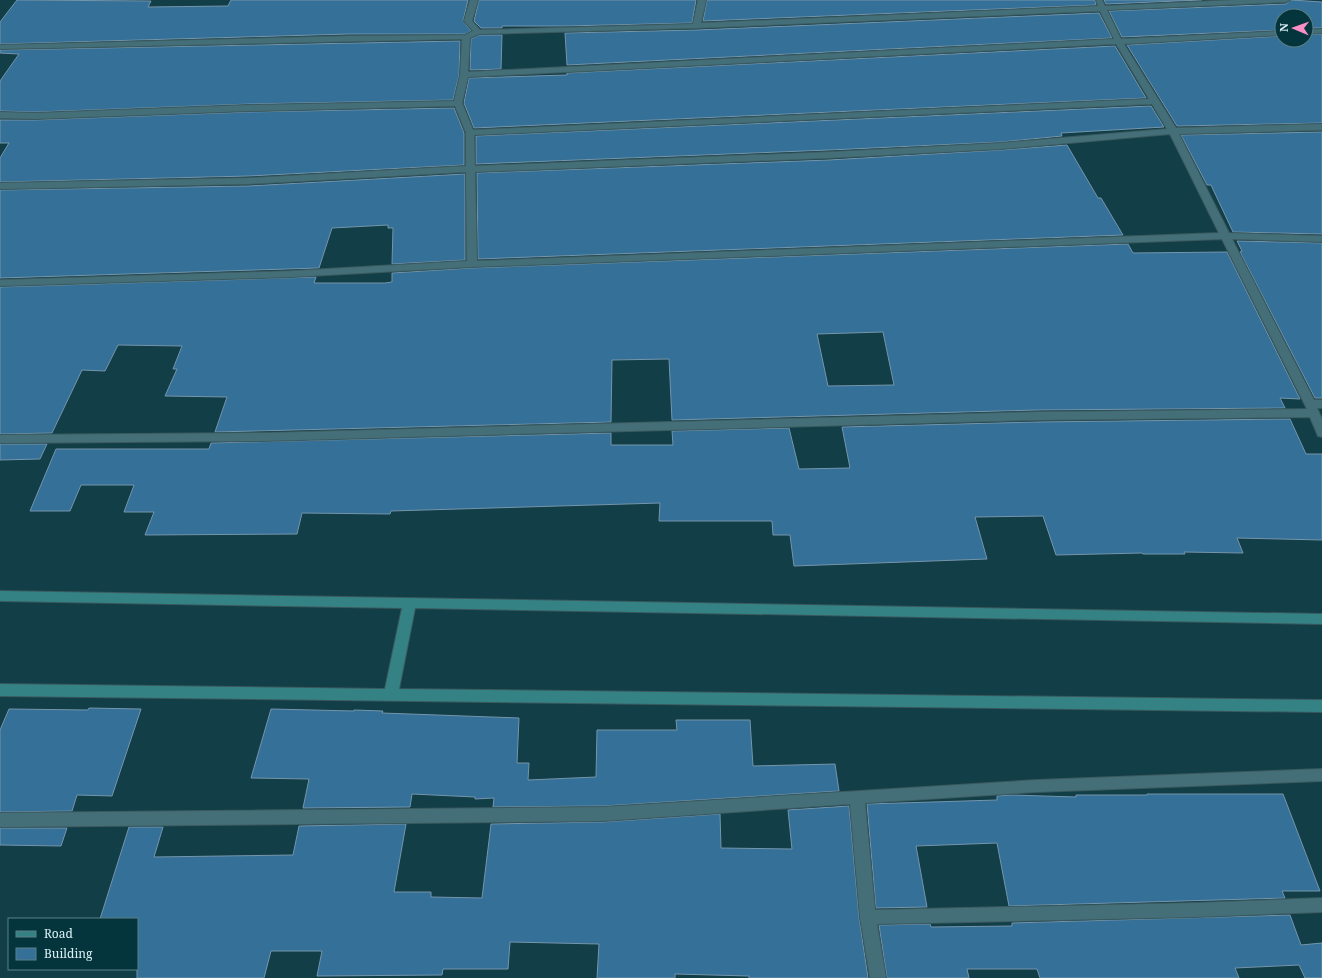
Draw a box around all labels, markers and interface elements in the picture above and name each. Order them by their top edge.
north arrow [1274,8,1314,48]
text: N [1276,23,1291,32]
legend [8,918,138,970]
text: Road [44,925,74,942]
text: Building [44,945,93,962]

